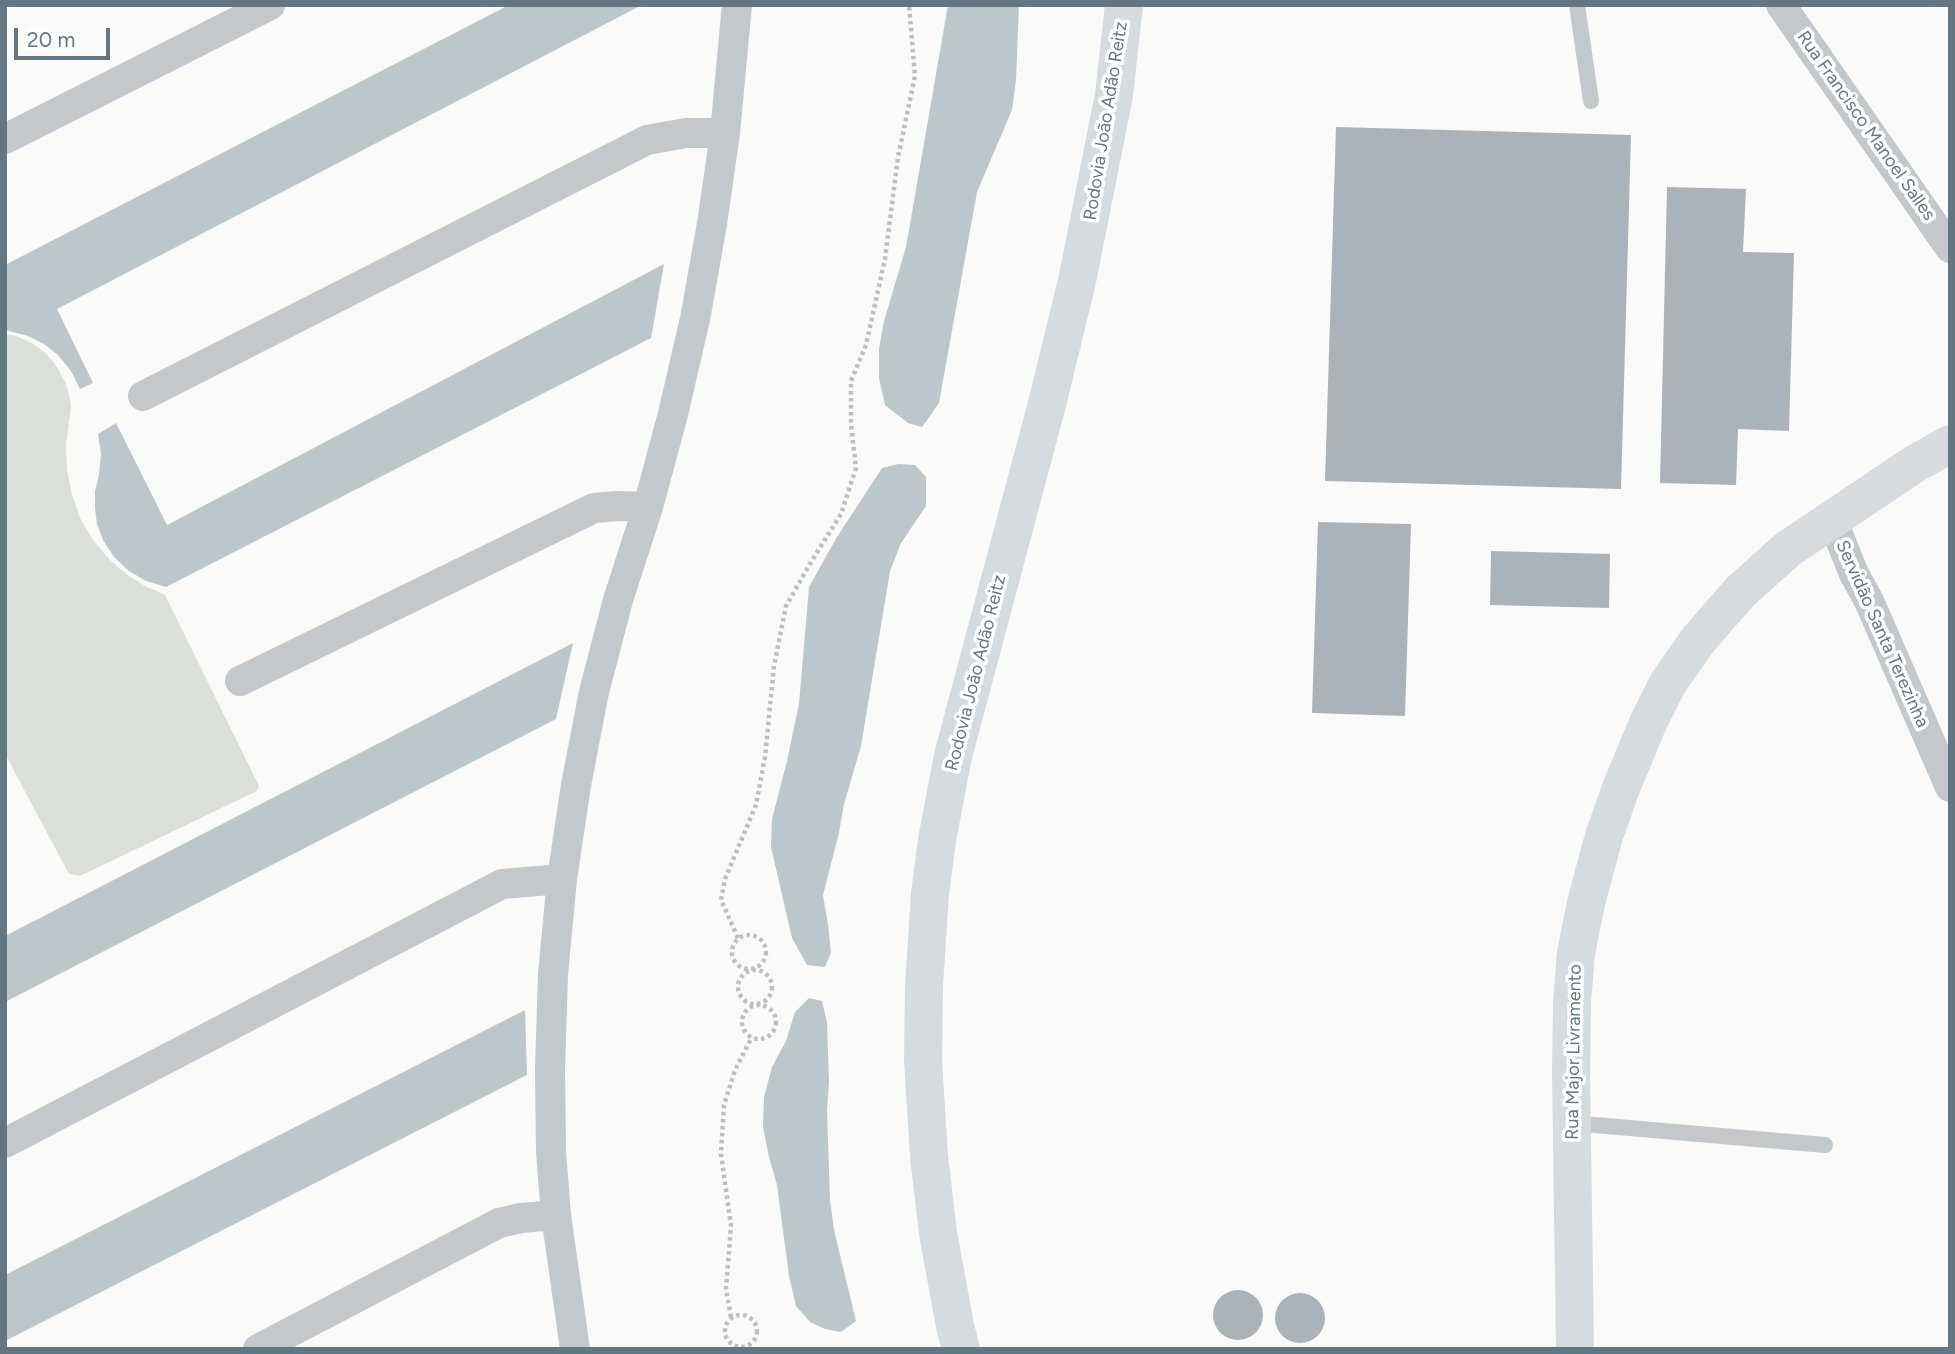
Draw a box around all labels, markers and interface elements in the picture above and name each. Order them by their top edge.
scale bar [18,14,114,58]
street label: Rodovia João Adão Reitz [1080,20,1132,222]
text: 20 m [27,27,75,52]
street label: Rua Francisco Manoel Salles [1792,27,1940,225]
street label: Servidão Santa Terezinha [1831,537,1933,731]
street label: Rodovia João Adão Reitz [941,573,1011,773]
street label: Rua Major Livramento [1562,964,1586,1140]

